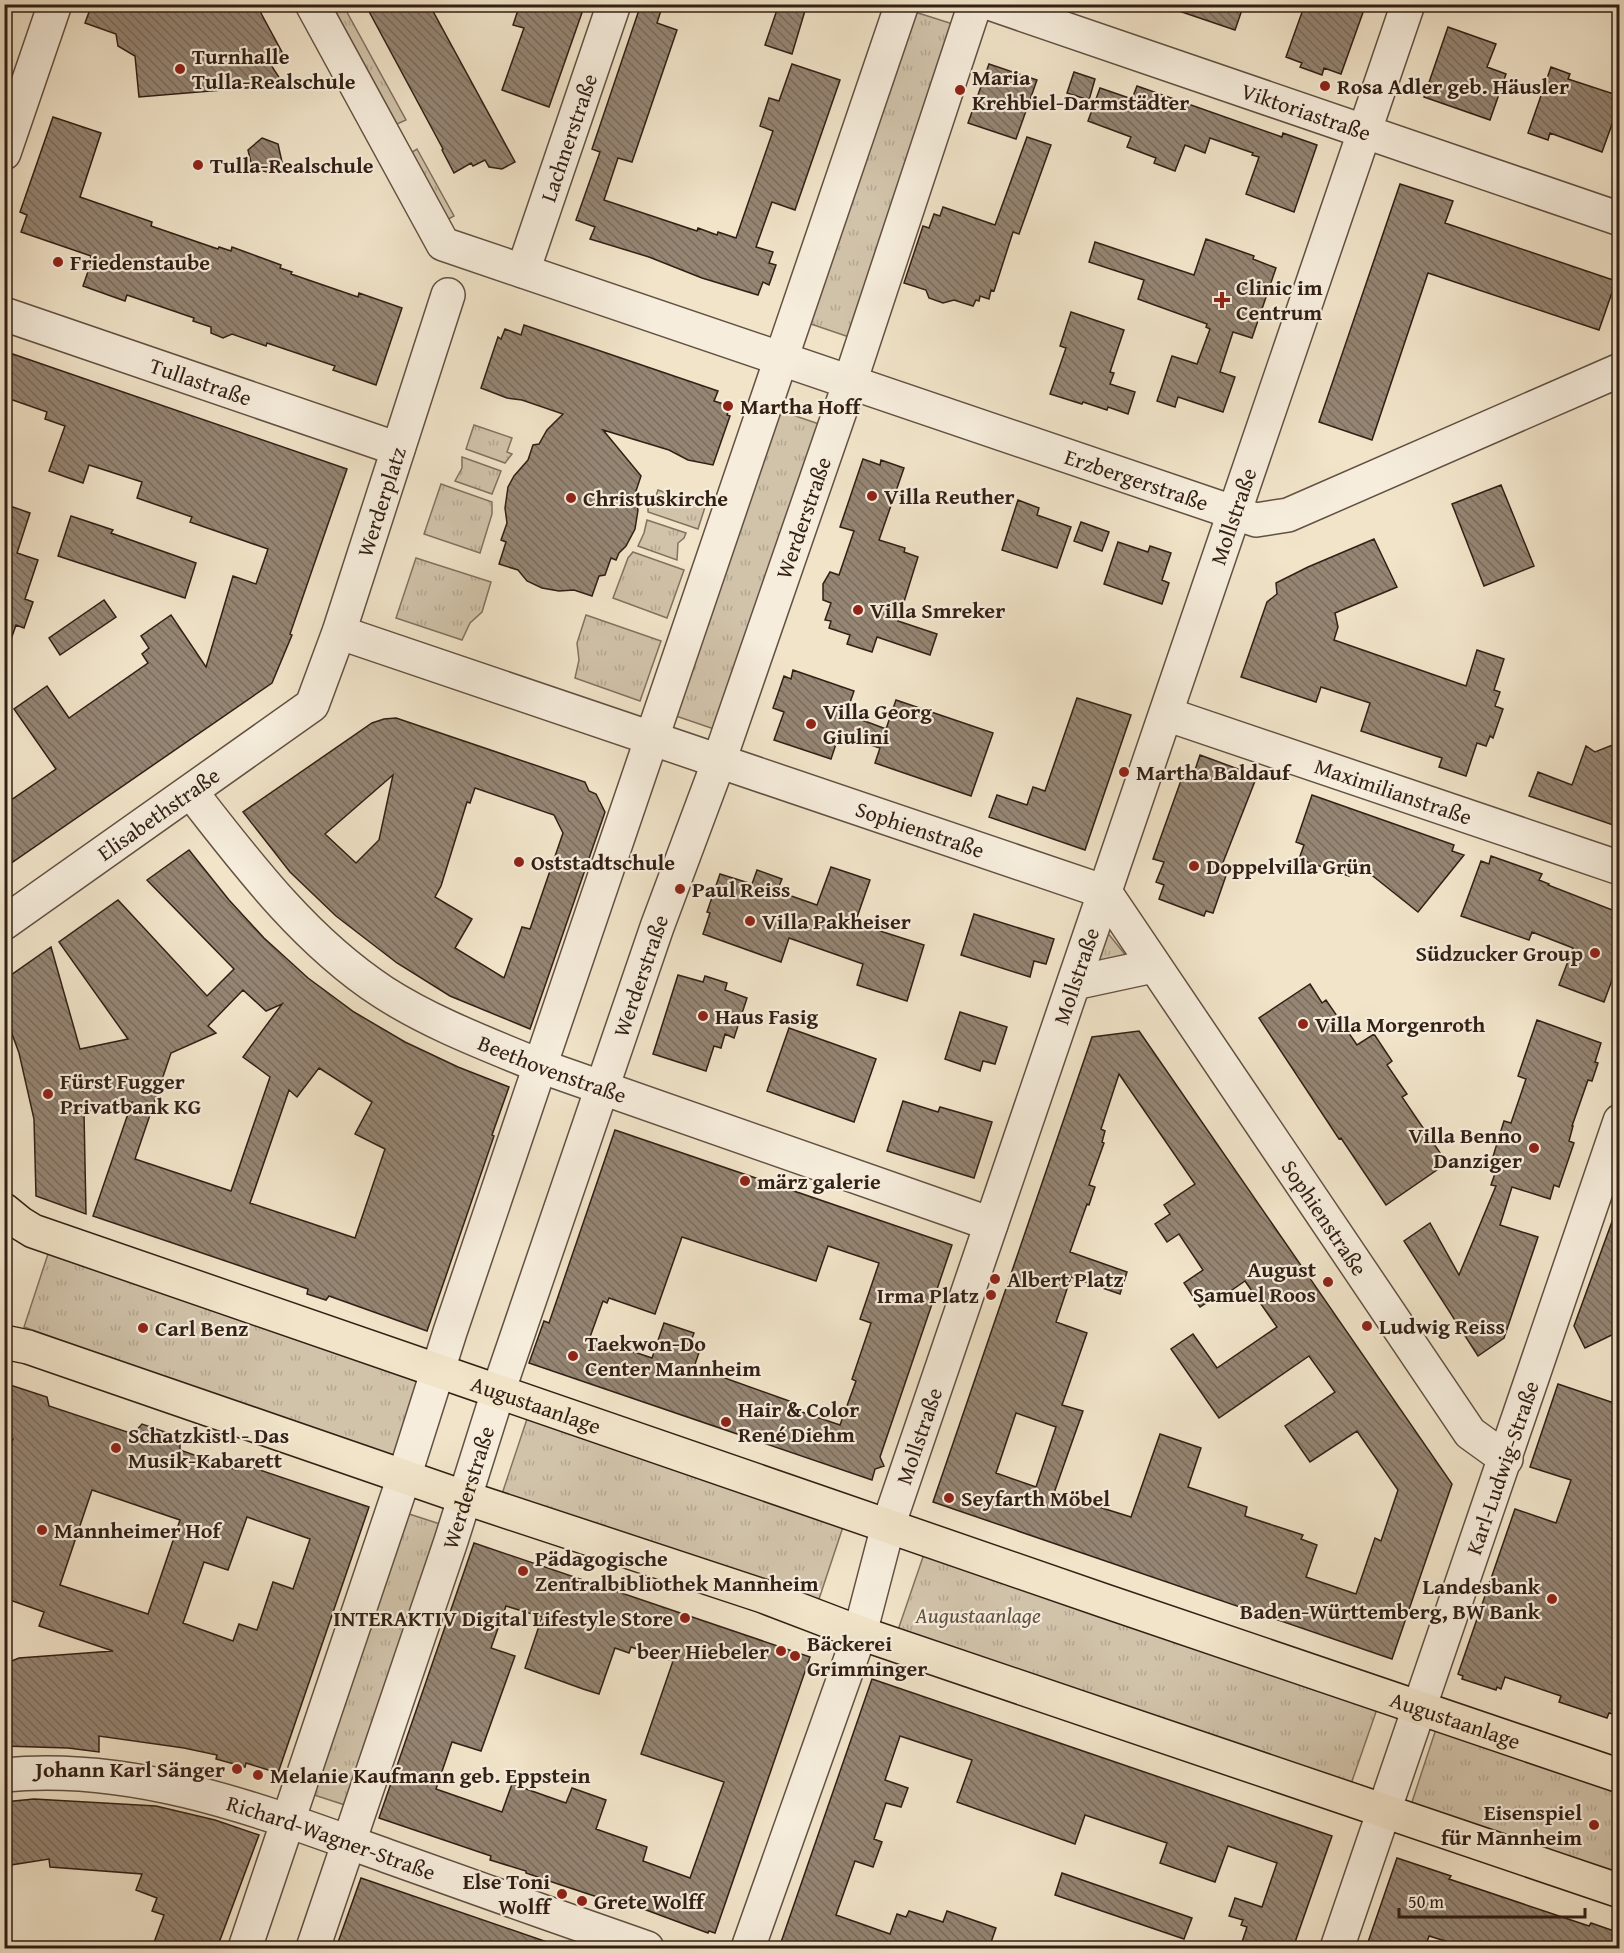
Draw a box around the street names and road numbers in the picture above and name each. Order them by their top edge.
street label: Lachnerstraße [532,69,605,206]
street label: Viktoriastraße [1237,74,1375,149]
street label: Tullastraße [145,349,256,414]
street label: Erzbergerstraße [1061,440,1213,519]
street label: Werderplatz [348,442,414,561]
street label: Werderstraße [767,452,839,583]
street label: Mollstraße [1202,463,1264,569]
street label: Maximilianstraße [1310,750,1476,833]
street label: Elisabethstraße [90,759,226,868]
street label: Sophienstraße [851,793,989,866]
street label: Werderstraße [605,910,676,1041]
street label: Mollstraße [1044,923,1107,1029]
street label: Beethovenstraße [473,1026,631,1111]
street label: Sophienstraße [1274,1153,1375,1282]
street label: Augustaanlage [467,1367,605,1442]
street label: Karl-Ludwig-Straße [1457,1376,1547,1559]
street label: Mollstraße [887,1383,950,1489]
street label: Werderstraße [434,1422,502,1553]
street label: Augustaanlage [1386,1683,1525,1757]
street label: Richard-Wagner-Straße [223,1787,440,1888]

